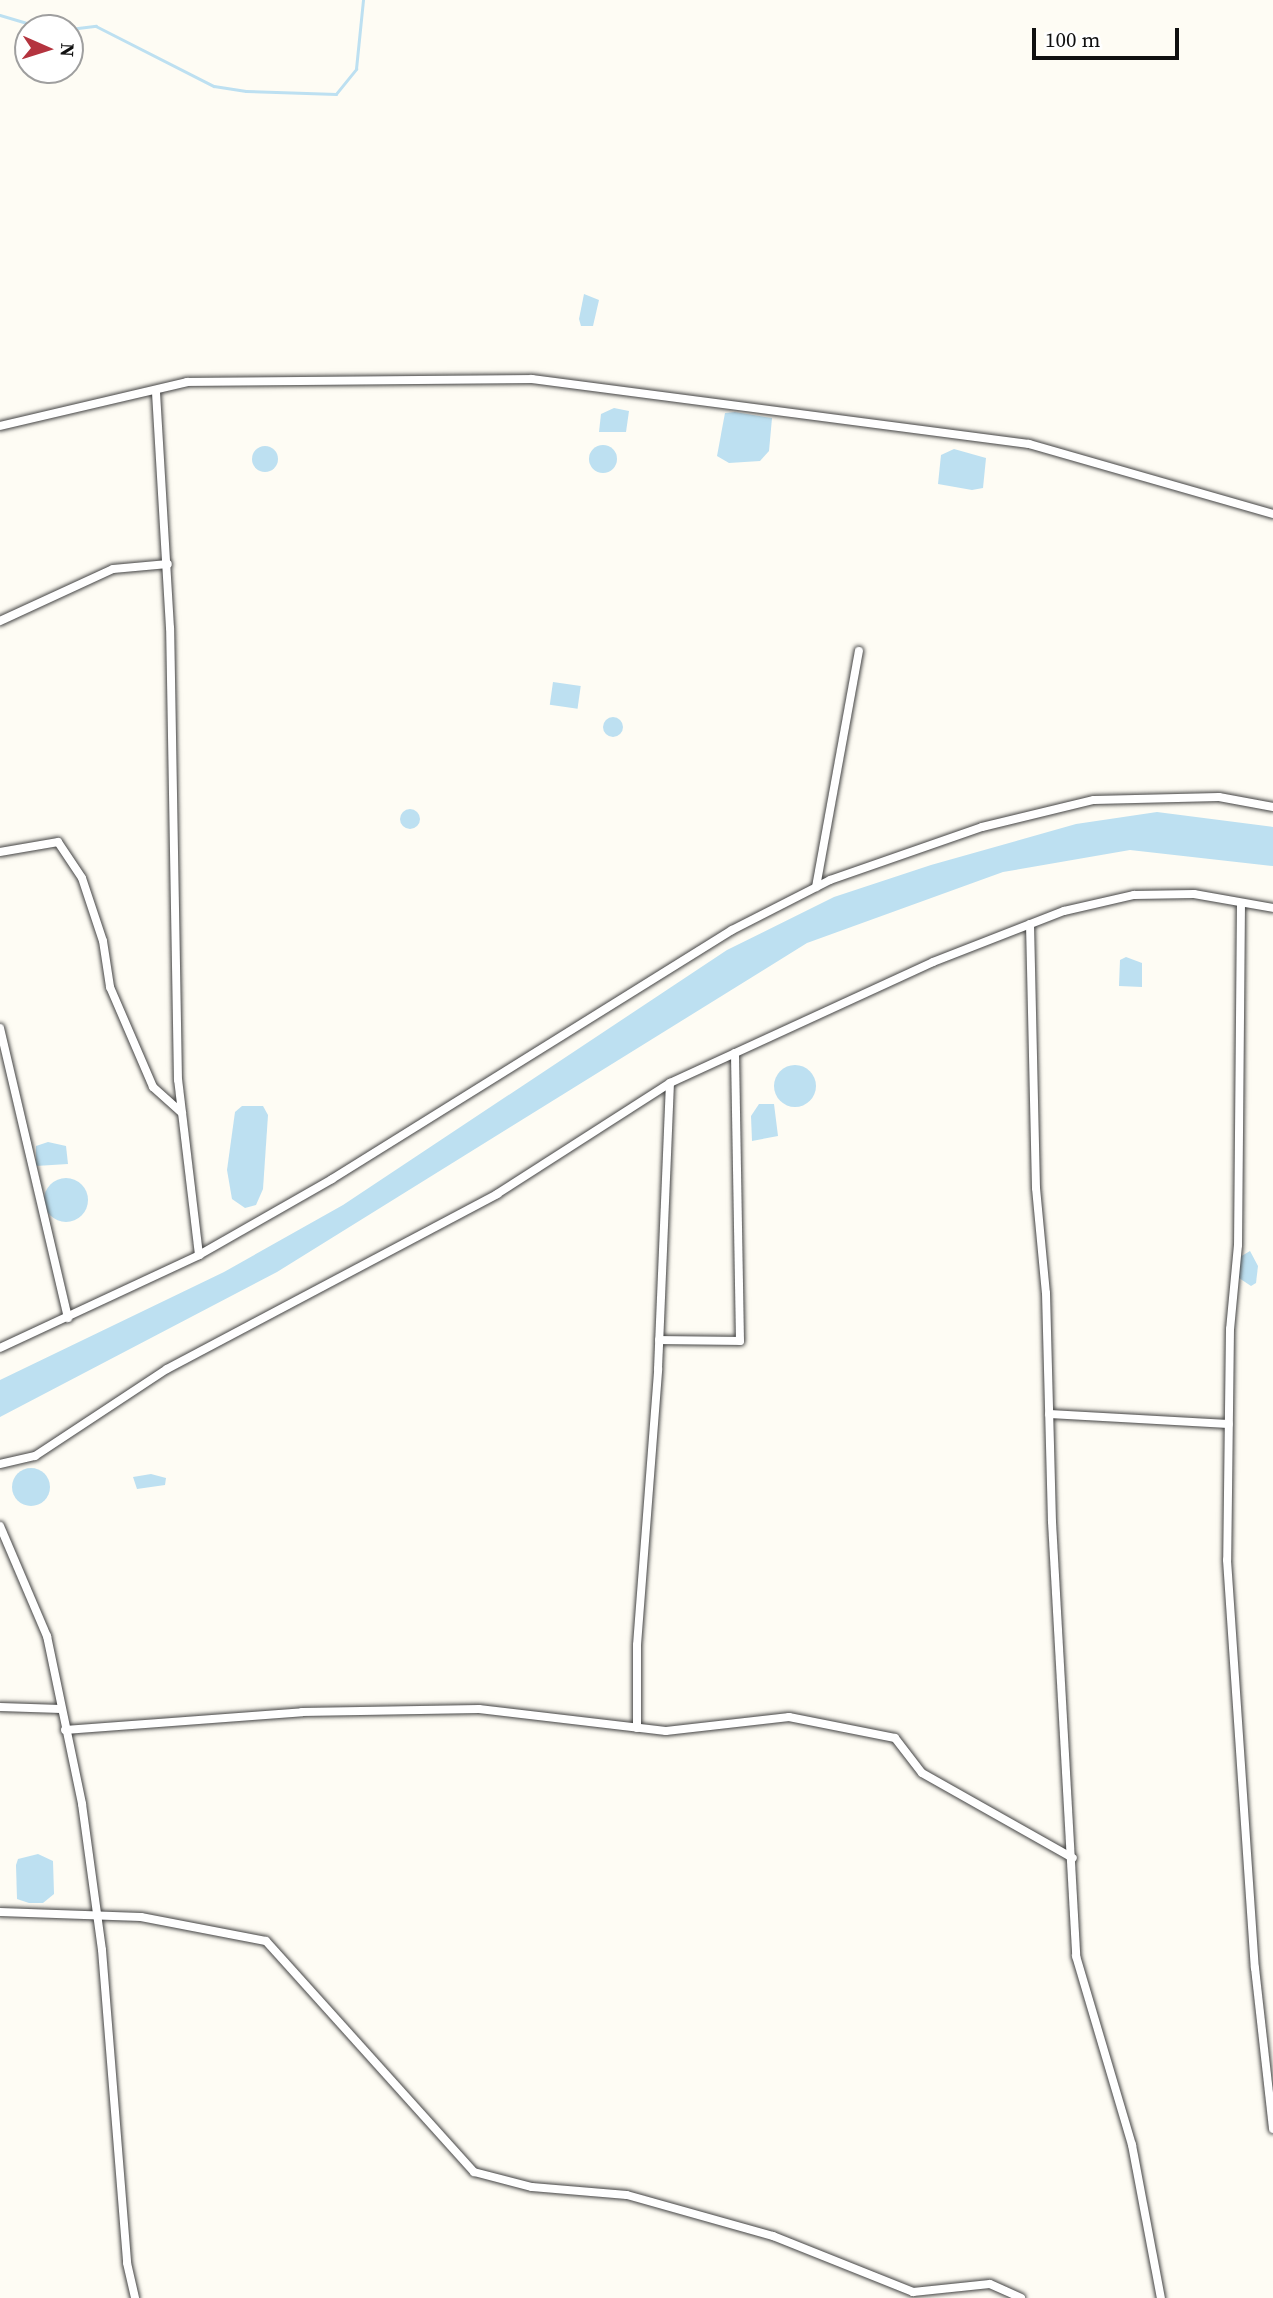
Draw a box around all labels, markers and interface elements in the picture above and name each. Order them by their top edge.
north arrow [14,14,84,84]
scale bar [1035,14,1182,58]
text: 100 m [1045,25,1100,54]
text: N [55,42,81,58]

